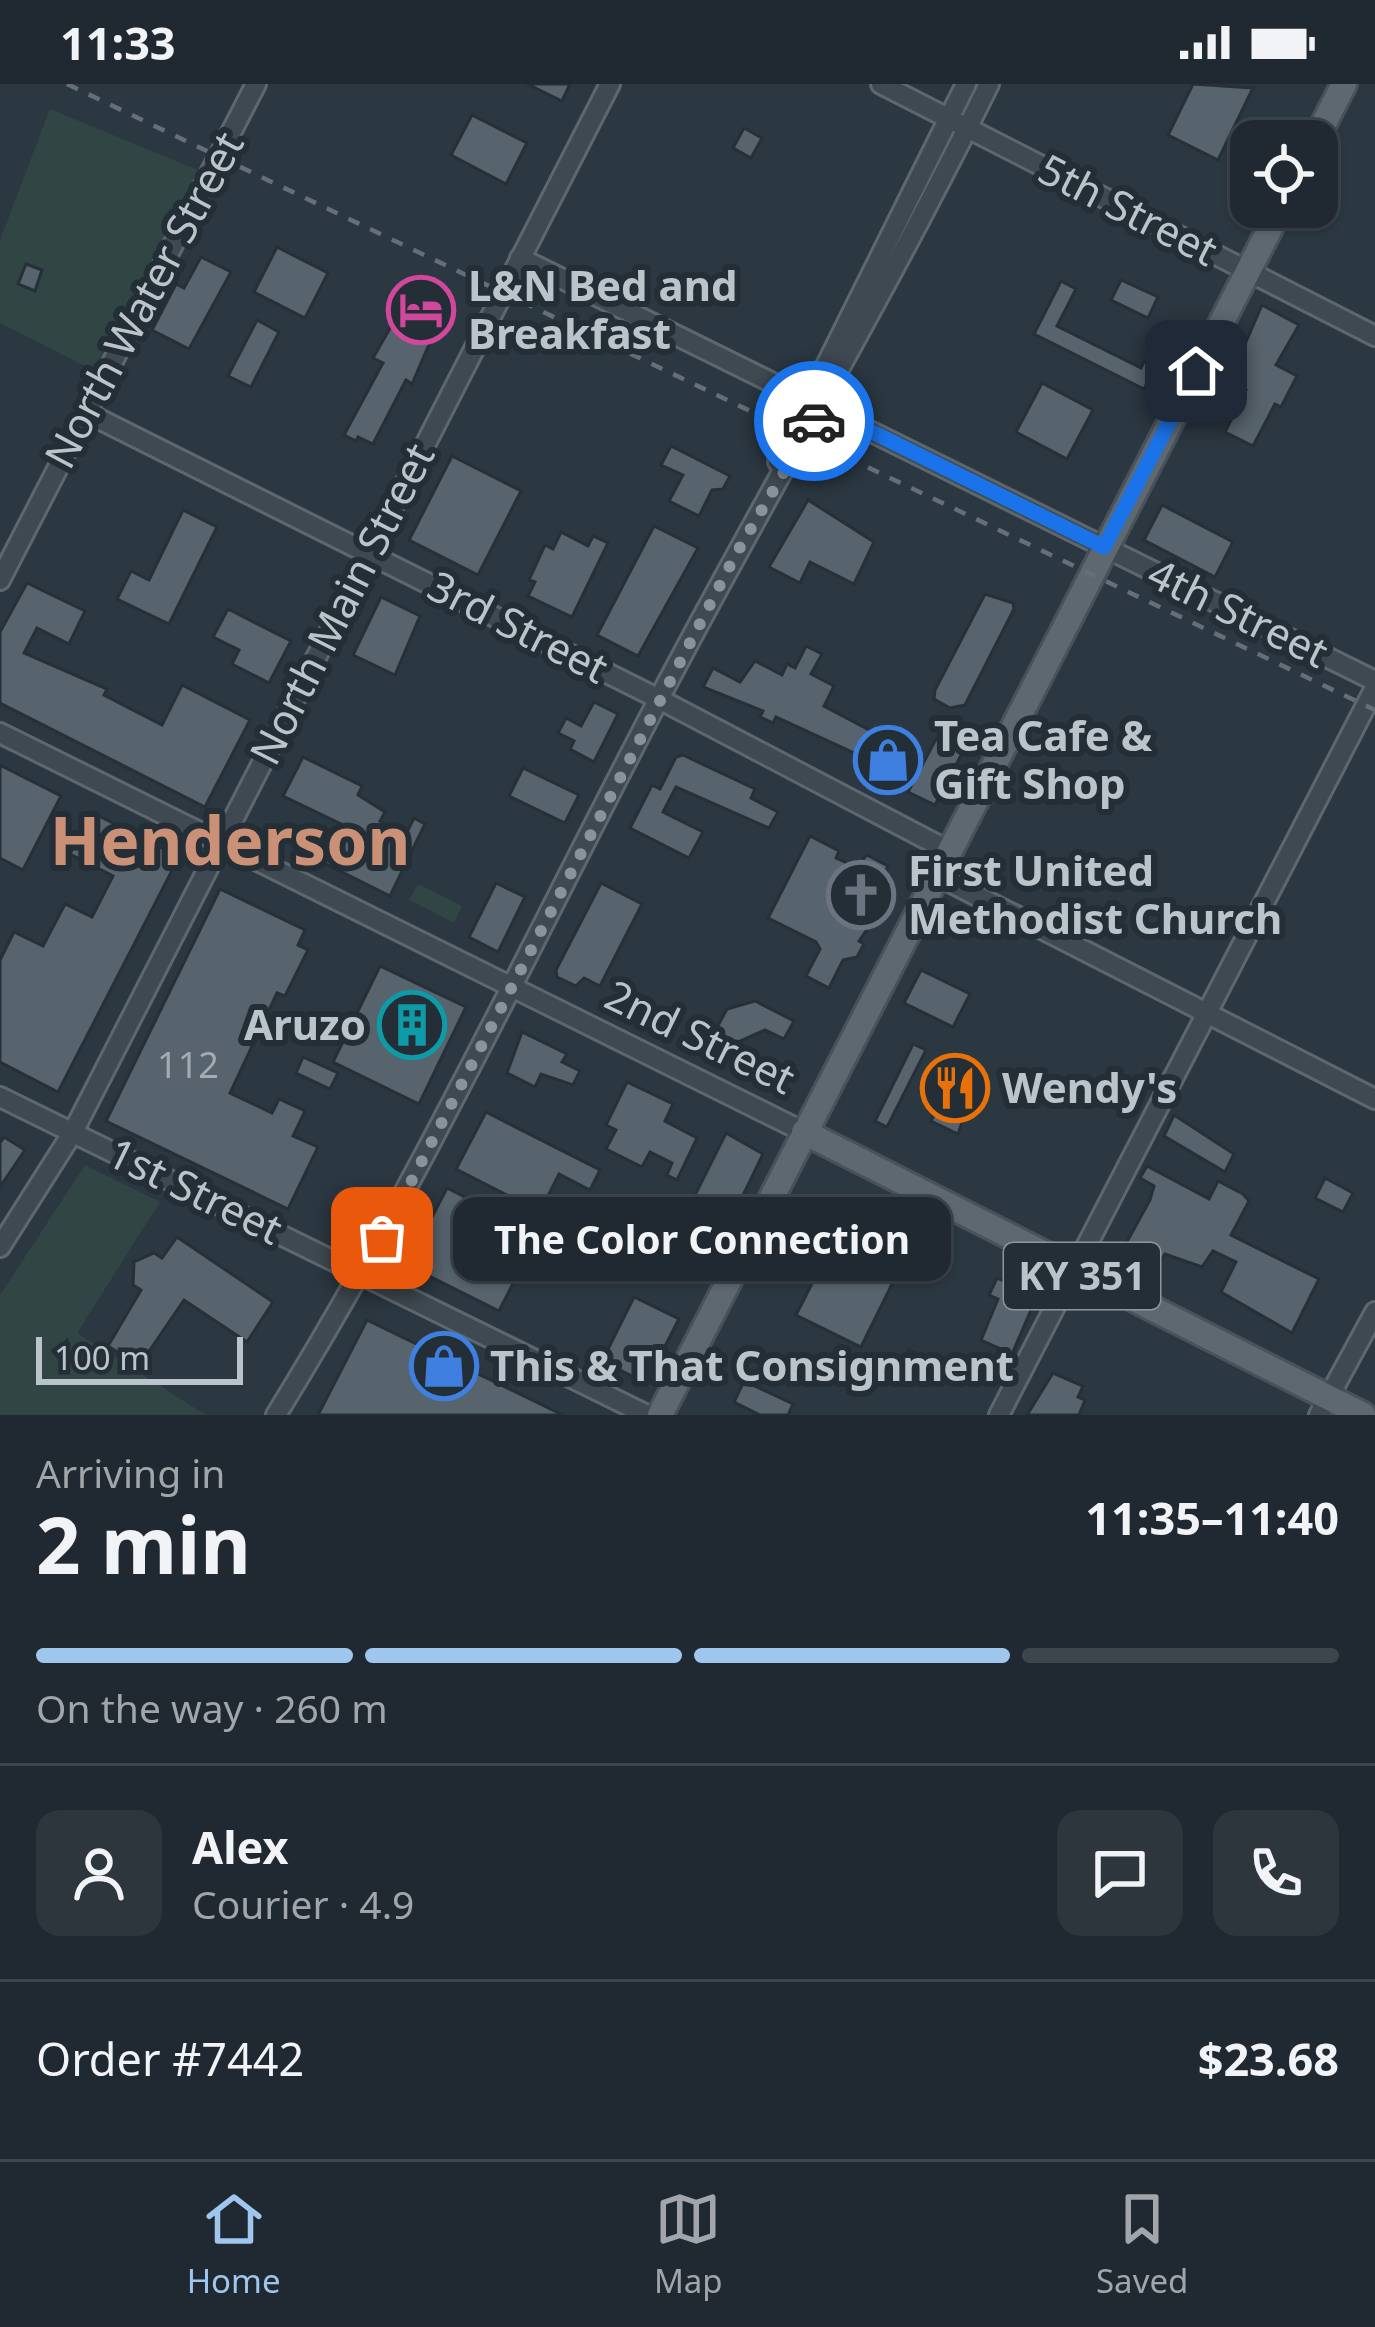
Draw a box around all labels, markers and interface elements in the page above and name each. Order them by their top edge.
text: 11:33 [60,12,176,73]
map controls [1230,120,1338,228]
button: locate [1230,120,1338,228]
street label: North Water Street [30,121,255,477]
street label: 5th Street [1030,139,1228,278]
place label: L&N Bed and Breakfast [468,256,738,361]
hotel icon: L&N Bed and Breakfast [386,275,456,345]
pin [1145,320,1247,422]
icon: home [1163,338,1229,404]
courier [754,361,874,481]
icon: car [781,388,847,454]
street label: North Main Street [235,433,446,774]
street label: 4th Street [1139,544,1338,680]
street label: 3rd Street [419,556,618,695]
place label: Tea Cafe & Gift Shop [934,706,1153,811]
shop icon: Tea Cafe & Gift Shop [853,725,923,795]
district label: Henderson [50,794,410,884]
place label: First United Methodist Church [908,841,1282,946]
church icon: First United Methodist Church [826,860,896,930]
street label: 2nd Street [596,965,805,1106]
building icon: Aruzo [377,990,447,1060]
place label: Aruzo [244,995,366,1052]
house number: 112 [157,1040,219,1089]
restaurant icon: Wendy's [920,1053,990,1123]
place label: Wendy's [1002,1058,1177,1115]
street label: 1st Street [99,1123,292,1256]
pin [331,1187,433,1289]
callout: The Color Connection [454,1196,952,1280]
icon: bag [349,1205,415,1271]
text: The Color Connection [494,1212,910,1265]
road number: KY 351 [1004,1243,1160,1309]
scale bar [36,1331,243,1384]
shop icon: This & That Consignment [409,1331,479,1401]
text: 100 m [54,1335,150,1380]
place label: This & That Consignment [490,1336,1014,1393]
text: Arriving in [36,1446,225,1499]
text: 11:35–11:40 [1085,1487,1339,1548]
text: 2 min [36,1491,251,1597]
text: On the way · 260 m [36,1681,388,1734]
button: person [36,1810,162,1936]
button: chat [1057,1810,1183,1936]
button: phone [1213,1810,1339,1936]
text: Alex [192,1816,289,1877]
text: Courier · 4.9 [192,1877,414,1930]
text: Order #7442 [36,2028,304,2089]
text: $23.68 [1198,2028,1339,2089]
tab: Home [187,2186,281,2303]
tab: Map [654,2186,723,2303]
tab: Saved [1096,2186,1188,2303]

